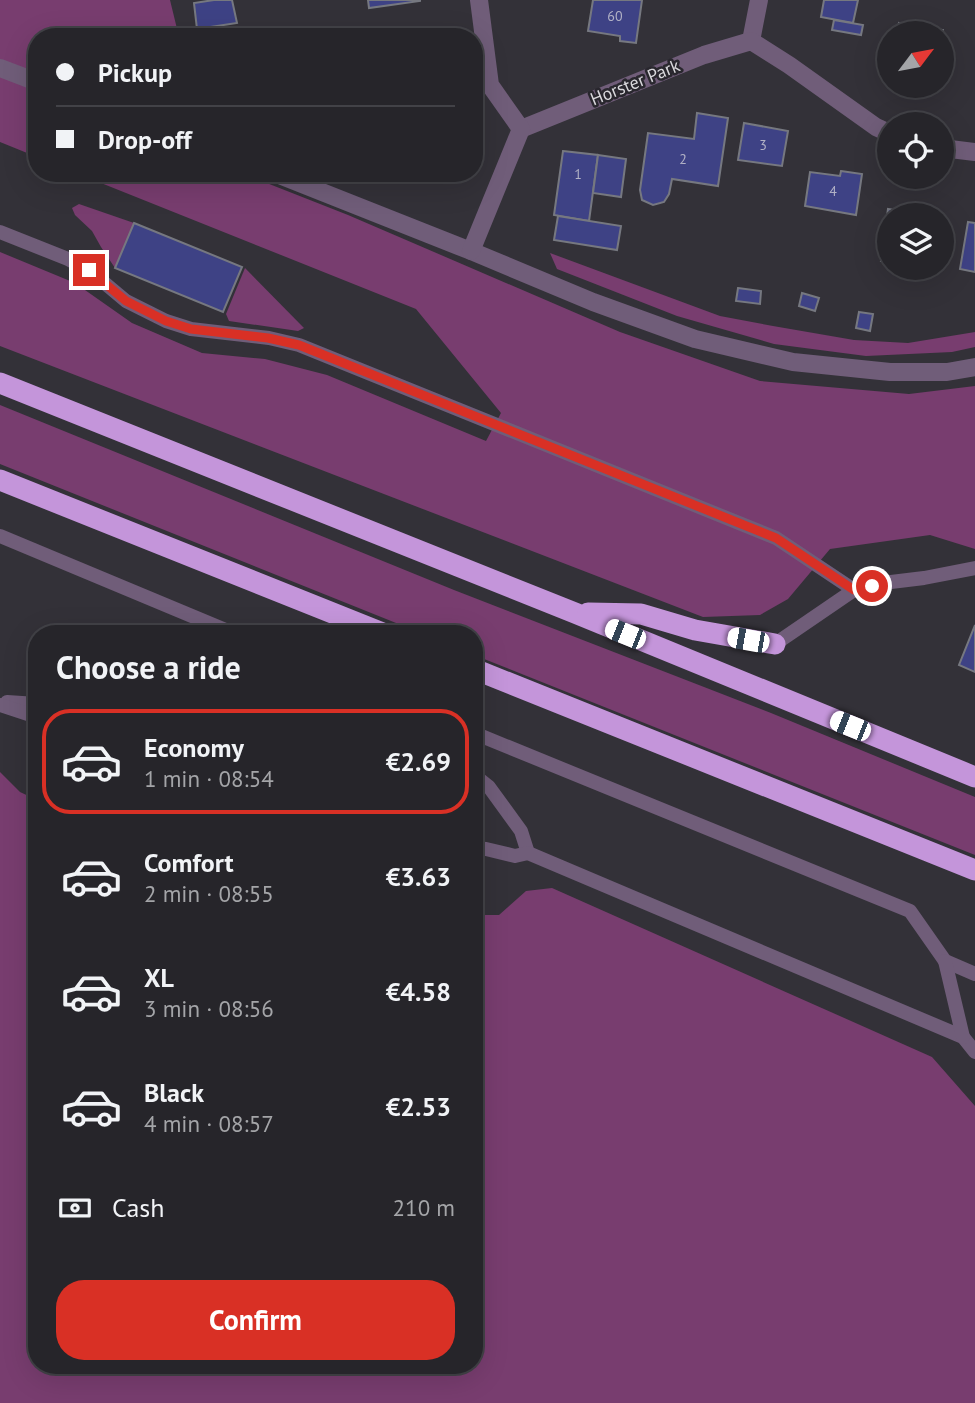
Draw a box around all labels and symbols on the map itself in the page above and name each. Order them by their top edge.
house number: 60 [607,7,623,25]
north arrow [877,21,954,98]
street label: Horster Park [587,53,683,110]
house number: 3 [759,136,767,154]
house number: 2 [679,150,687,168]
house number: 1 [574,165,582,183]
house number: 4 [829,182,837,200]
route end [73,254,105,286]
route start [856,570,888,602]
car [602,616,649,652]
car [726,626,771,654]
car [827,708,874,744]

